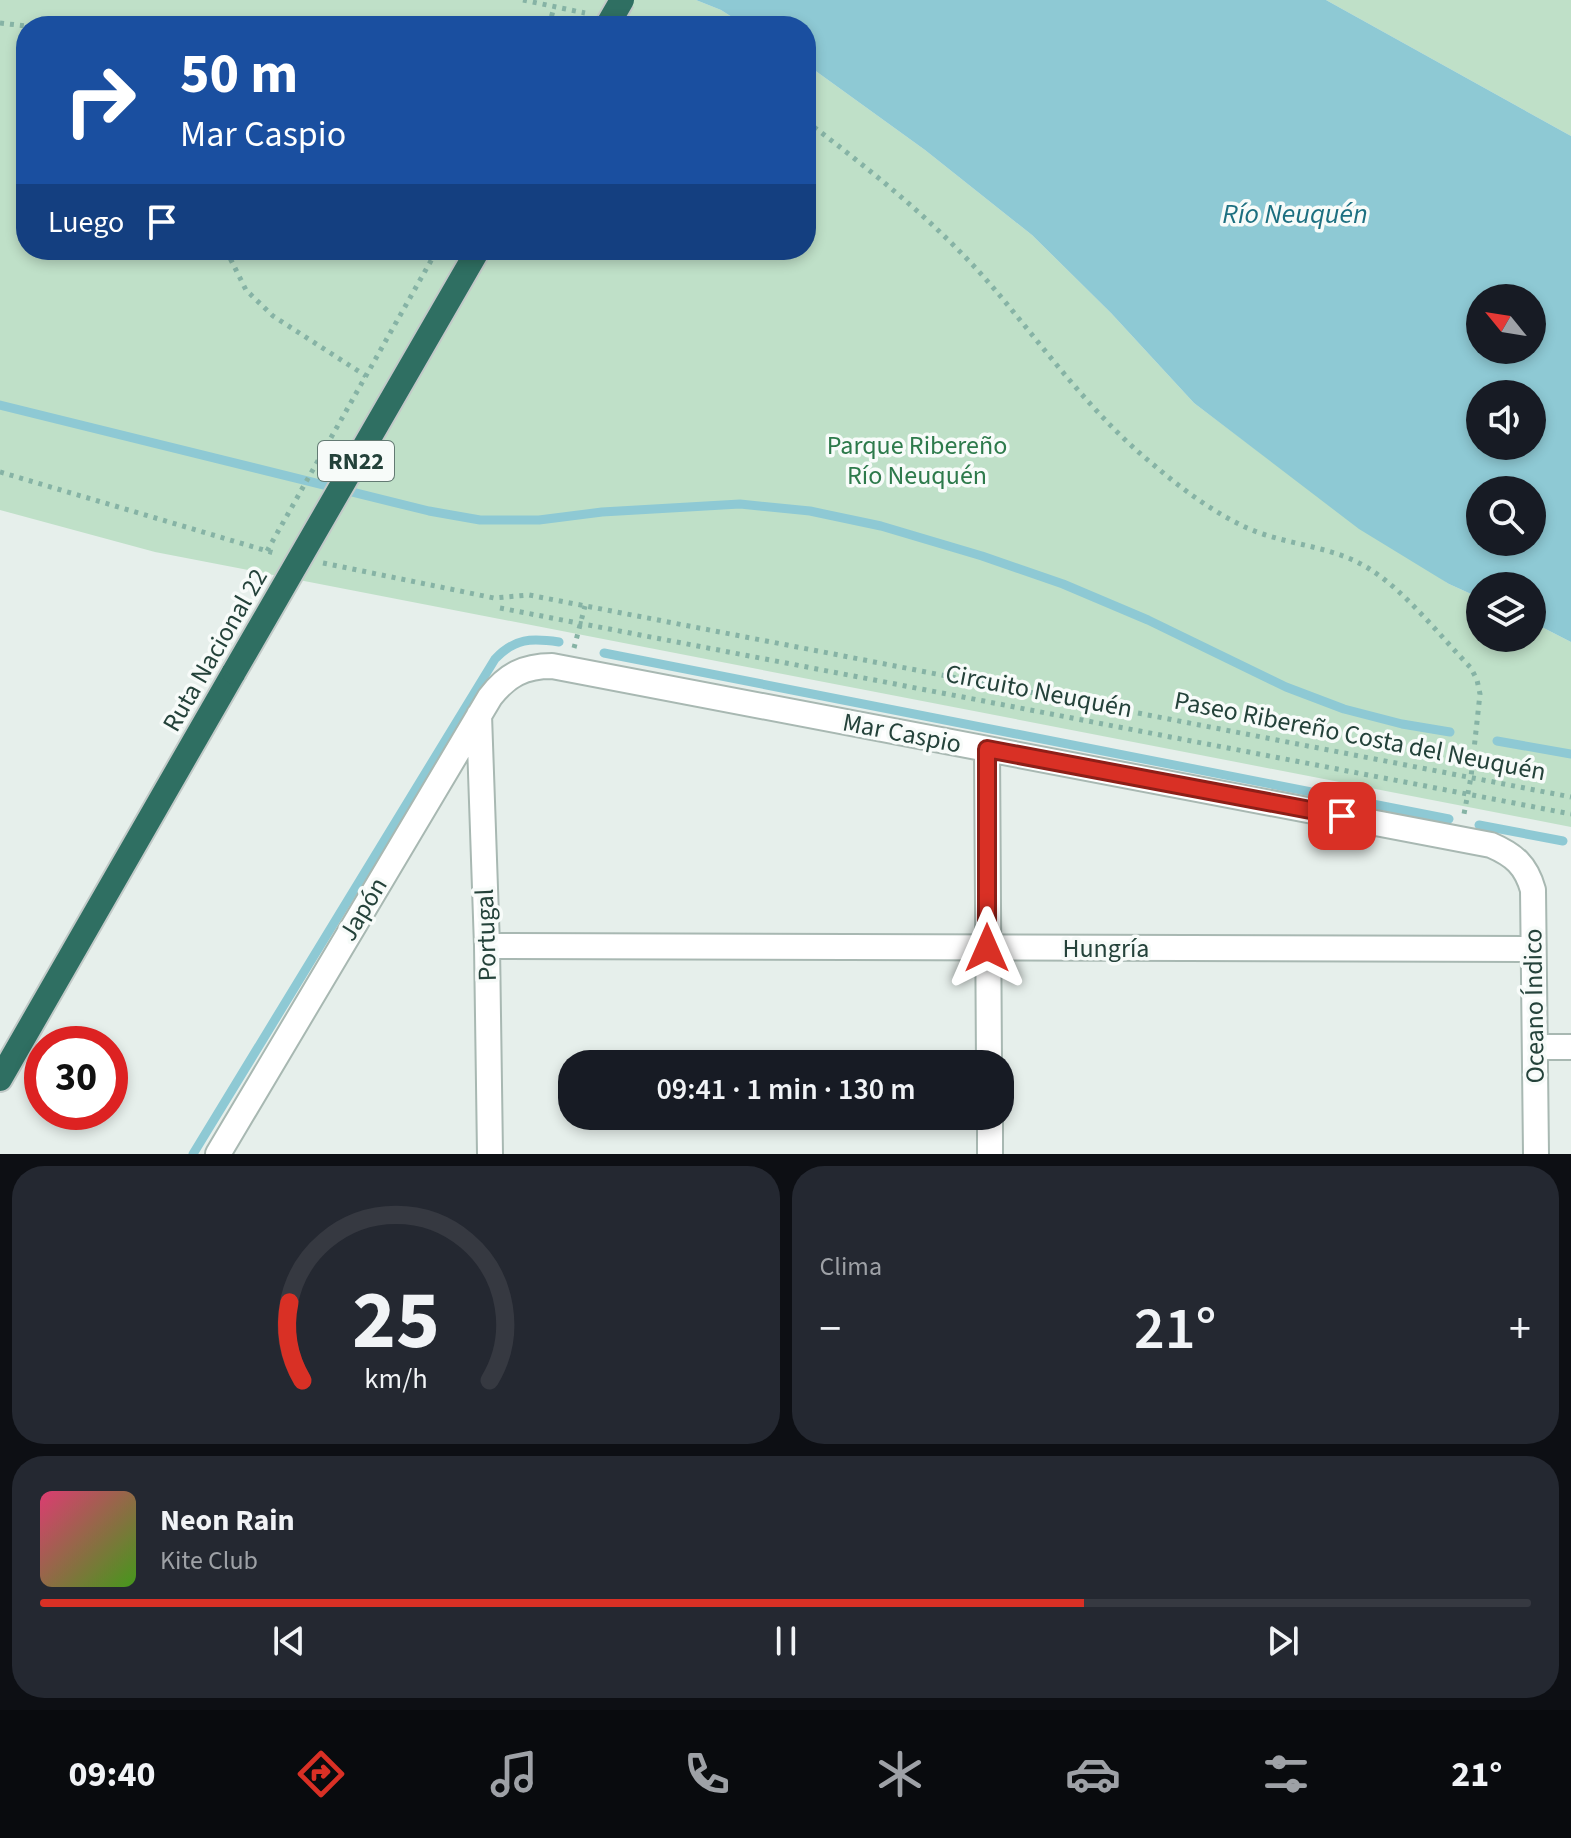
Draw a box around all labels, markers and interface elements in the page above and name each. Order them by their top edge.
text: 50 m [180,35,298,114]
icon: right [48,48,152,152]
text: Mar Caspio [180,109,346,160]
water label: Río Neuquén [1222,194,1368,234]
icon: arrive [140,200,184,244]
text: Luego [48,201,124,244]
north arrow [1466,284,1546,364]
map controls [1466,284,1546,652]
button: sound [1466,380,1546,460]
park label: Parque Ribereño Río Neuquén [827,427,1007,494]
road number: RN22 [318,441,394,481]
button: search [1466,476,1546,556]
street label: Ruta Nacional 22 [153,562,277,738]
button: layers [1466,572,1546,652]
street label: Circuito Neuquén [942,655,1136,727]
street label: Paseo Ribereño Costa del Neuquén [1171,682,1549,790]
street label: Mar Caspio [840,703,964,763]
pin [1308,782,1376,850]
icon: arrive [1320,794,1364,838]
street label: Japón [330,870,396,948]
street label: Portugal [466,888,506,982]
position arrow [945,906,1029,990]
street label: Oceano Índico [1514,928,1554,1084]
street label: Hungría [1063,930,1149,967]
speed limit sign: 30 [24,1026,128,1130]
text: 09:41 · 1 min · 130 m [656,1068,916,1111]
text: Clima [820,1248,882,1285]
text: 25 [352,1262,440,1380]
text: 21° [1134,1287,1216,1372]
text: − [820,1298,841,1361]
text: + [1509,1298,1531,1361]
text: km/h [364,1359,427,1399]
text: Neon Rain [160,1499,295,1542]
text: Kite Club [160,1542,258,1579]
icon: previous [267,1619,311,1663]
icon: pause [764,1619,808,1663]
icon: next [1261,1619,1305,1663]
icon: directions [293,1746,349,1802]
icon: music [486,1746,542,1802]
icon: phone [679,1746,735,1802]
icon: climate [872,1746,928,1802]
icon: car [1065,1746,1121,1802]
icon: filters [1258,1746,1314,1802]
text: 09:40 [69,1749,155,1800]
text: 21° [1451,1749,1502,1800]

